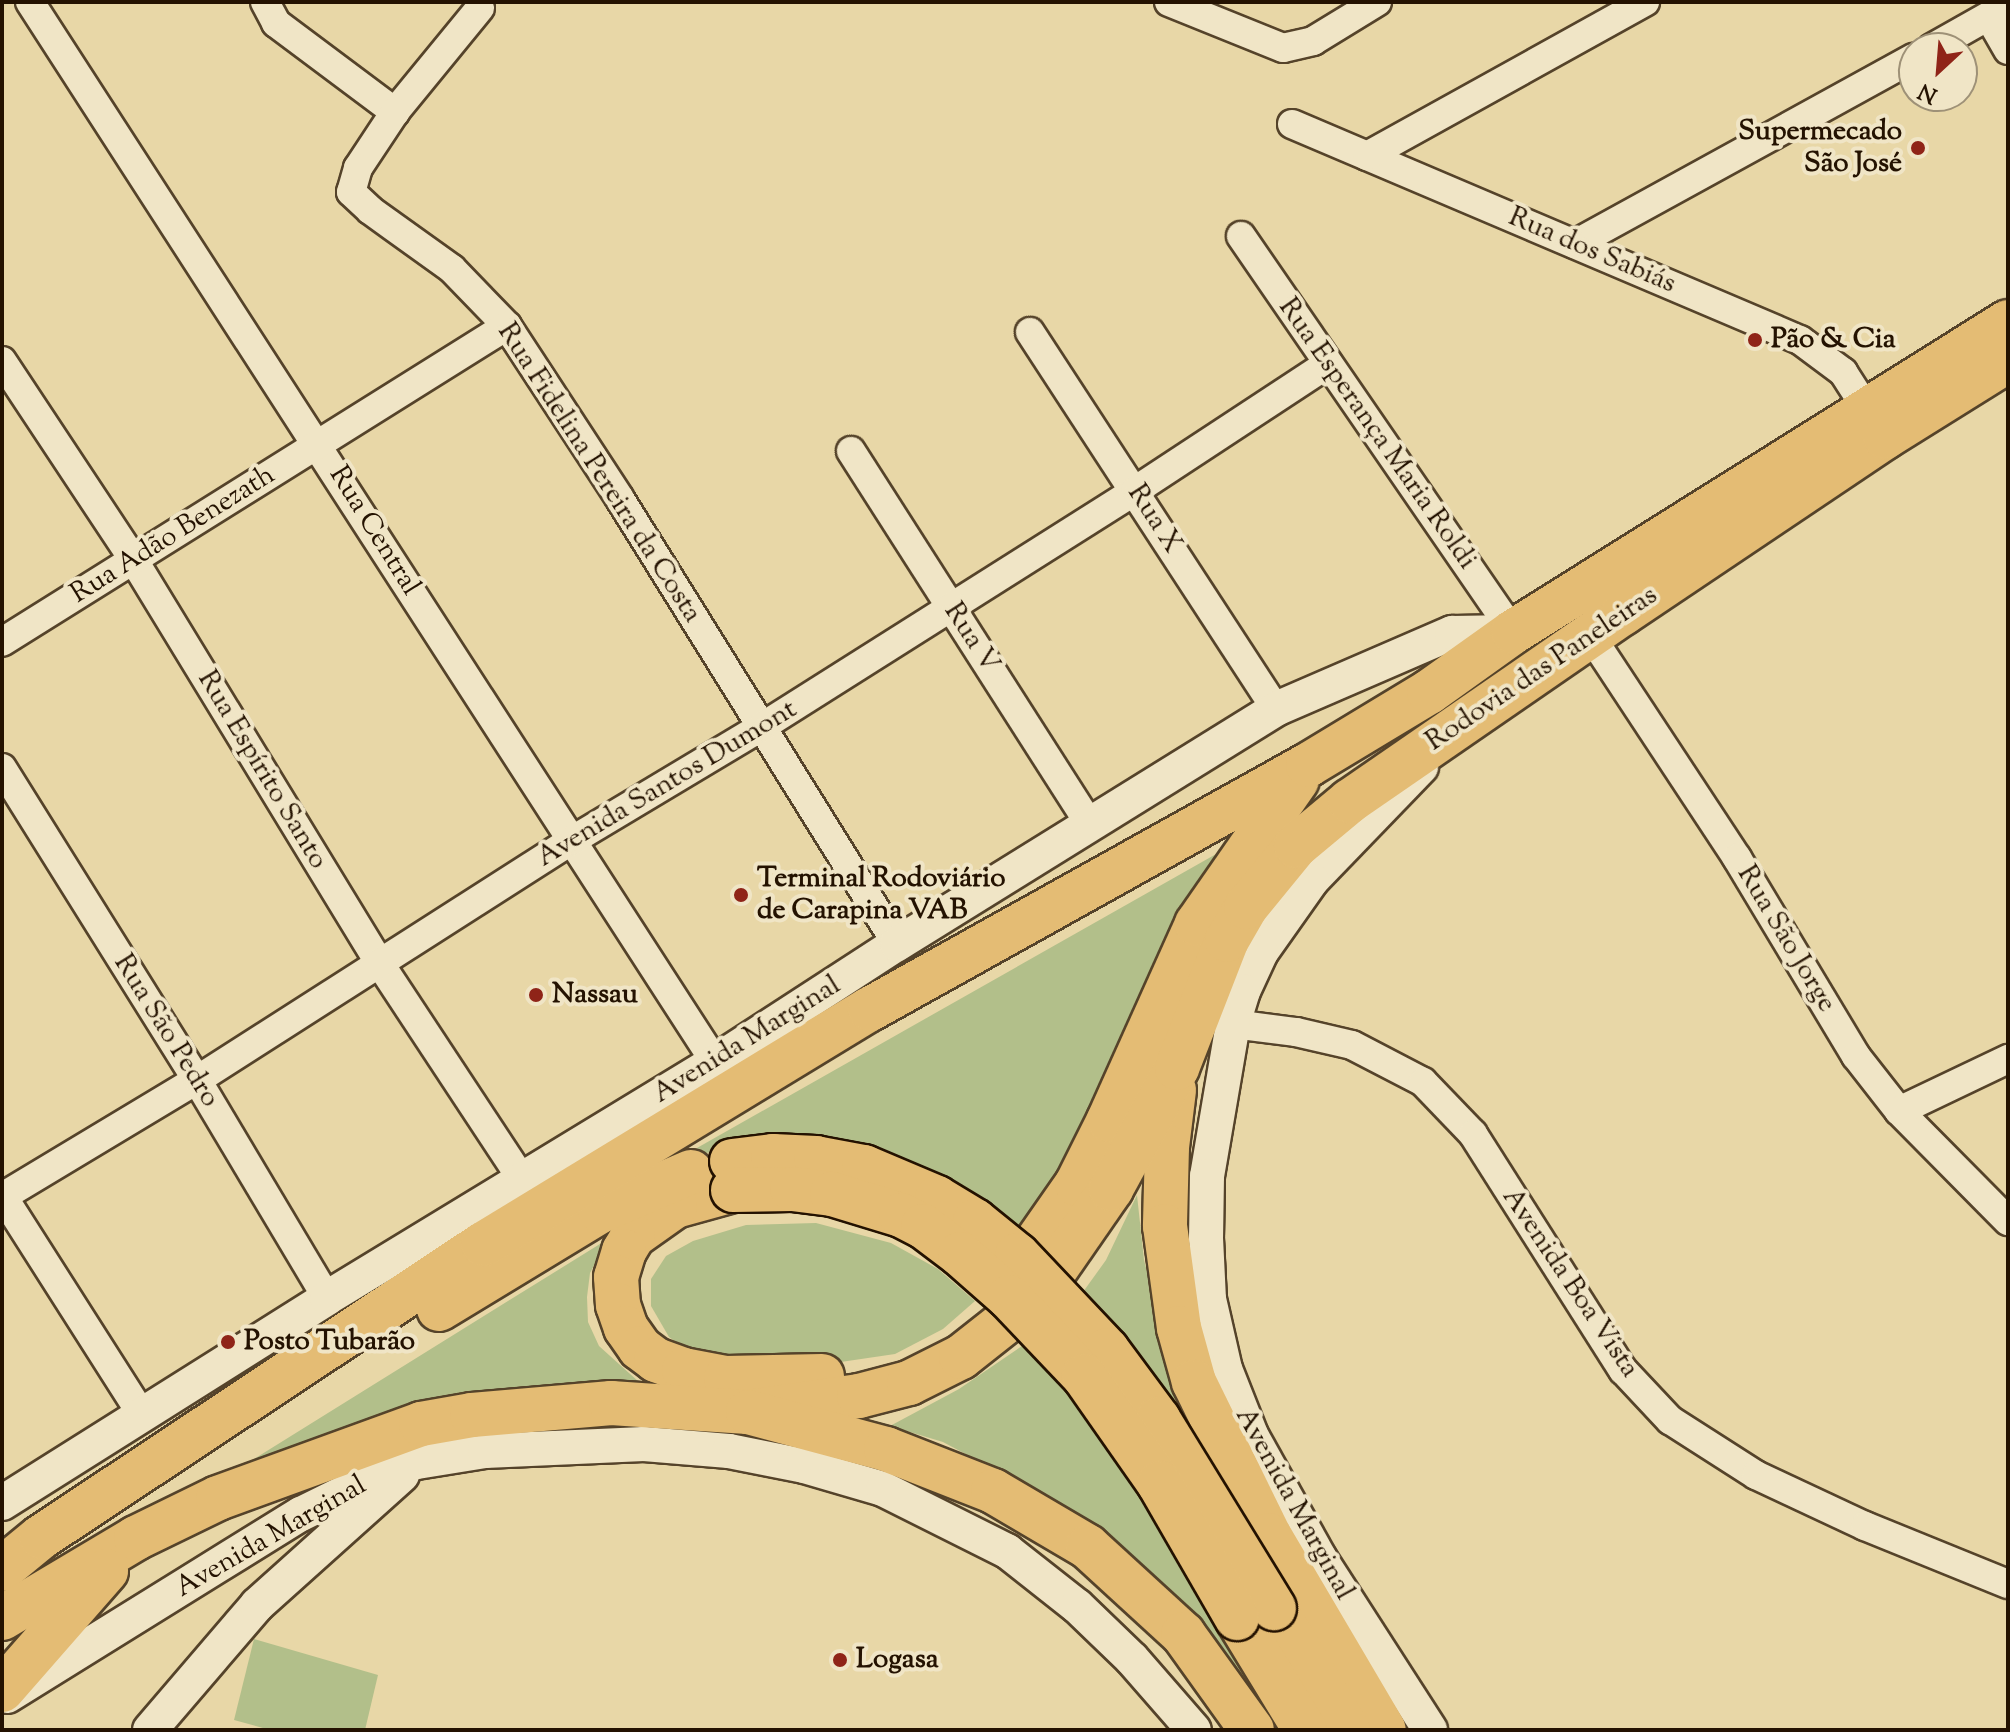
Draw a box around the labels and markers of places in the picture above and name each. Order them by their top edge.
place label: Supermecado São José [1738,115,1902,181]
marker: Supermecado São José [1909,139,1927,157]
place label: Pão & Cia [1771,323,1896,357]
marker: Pão & Cia [1746,331,1764,349]
place label: Terminal Rodoviário de Carapina VAB [757,862,1005,928]
marker: Terminal Rodoviário de Carapina VAB [732,886,750,904]
place label: Nassau [552,978,638,1012]
marker: Nassau [527,986,545,1004]
place label: Posto Tubarão [244,1325,415,1359]
marker: Posto Tubarão [219,1333,237,1351]
place label: Logasa [856,1643,939,1677]
marker: Logasa [831,1651,849,1669]

